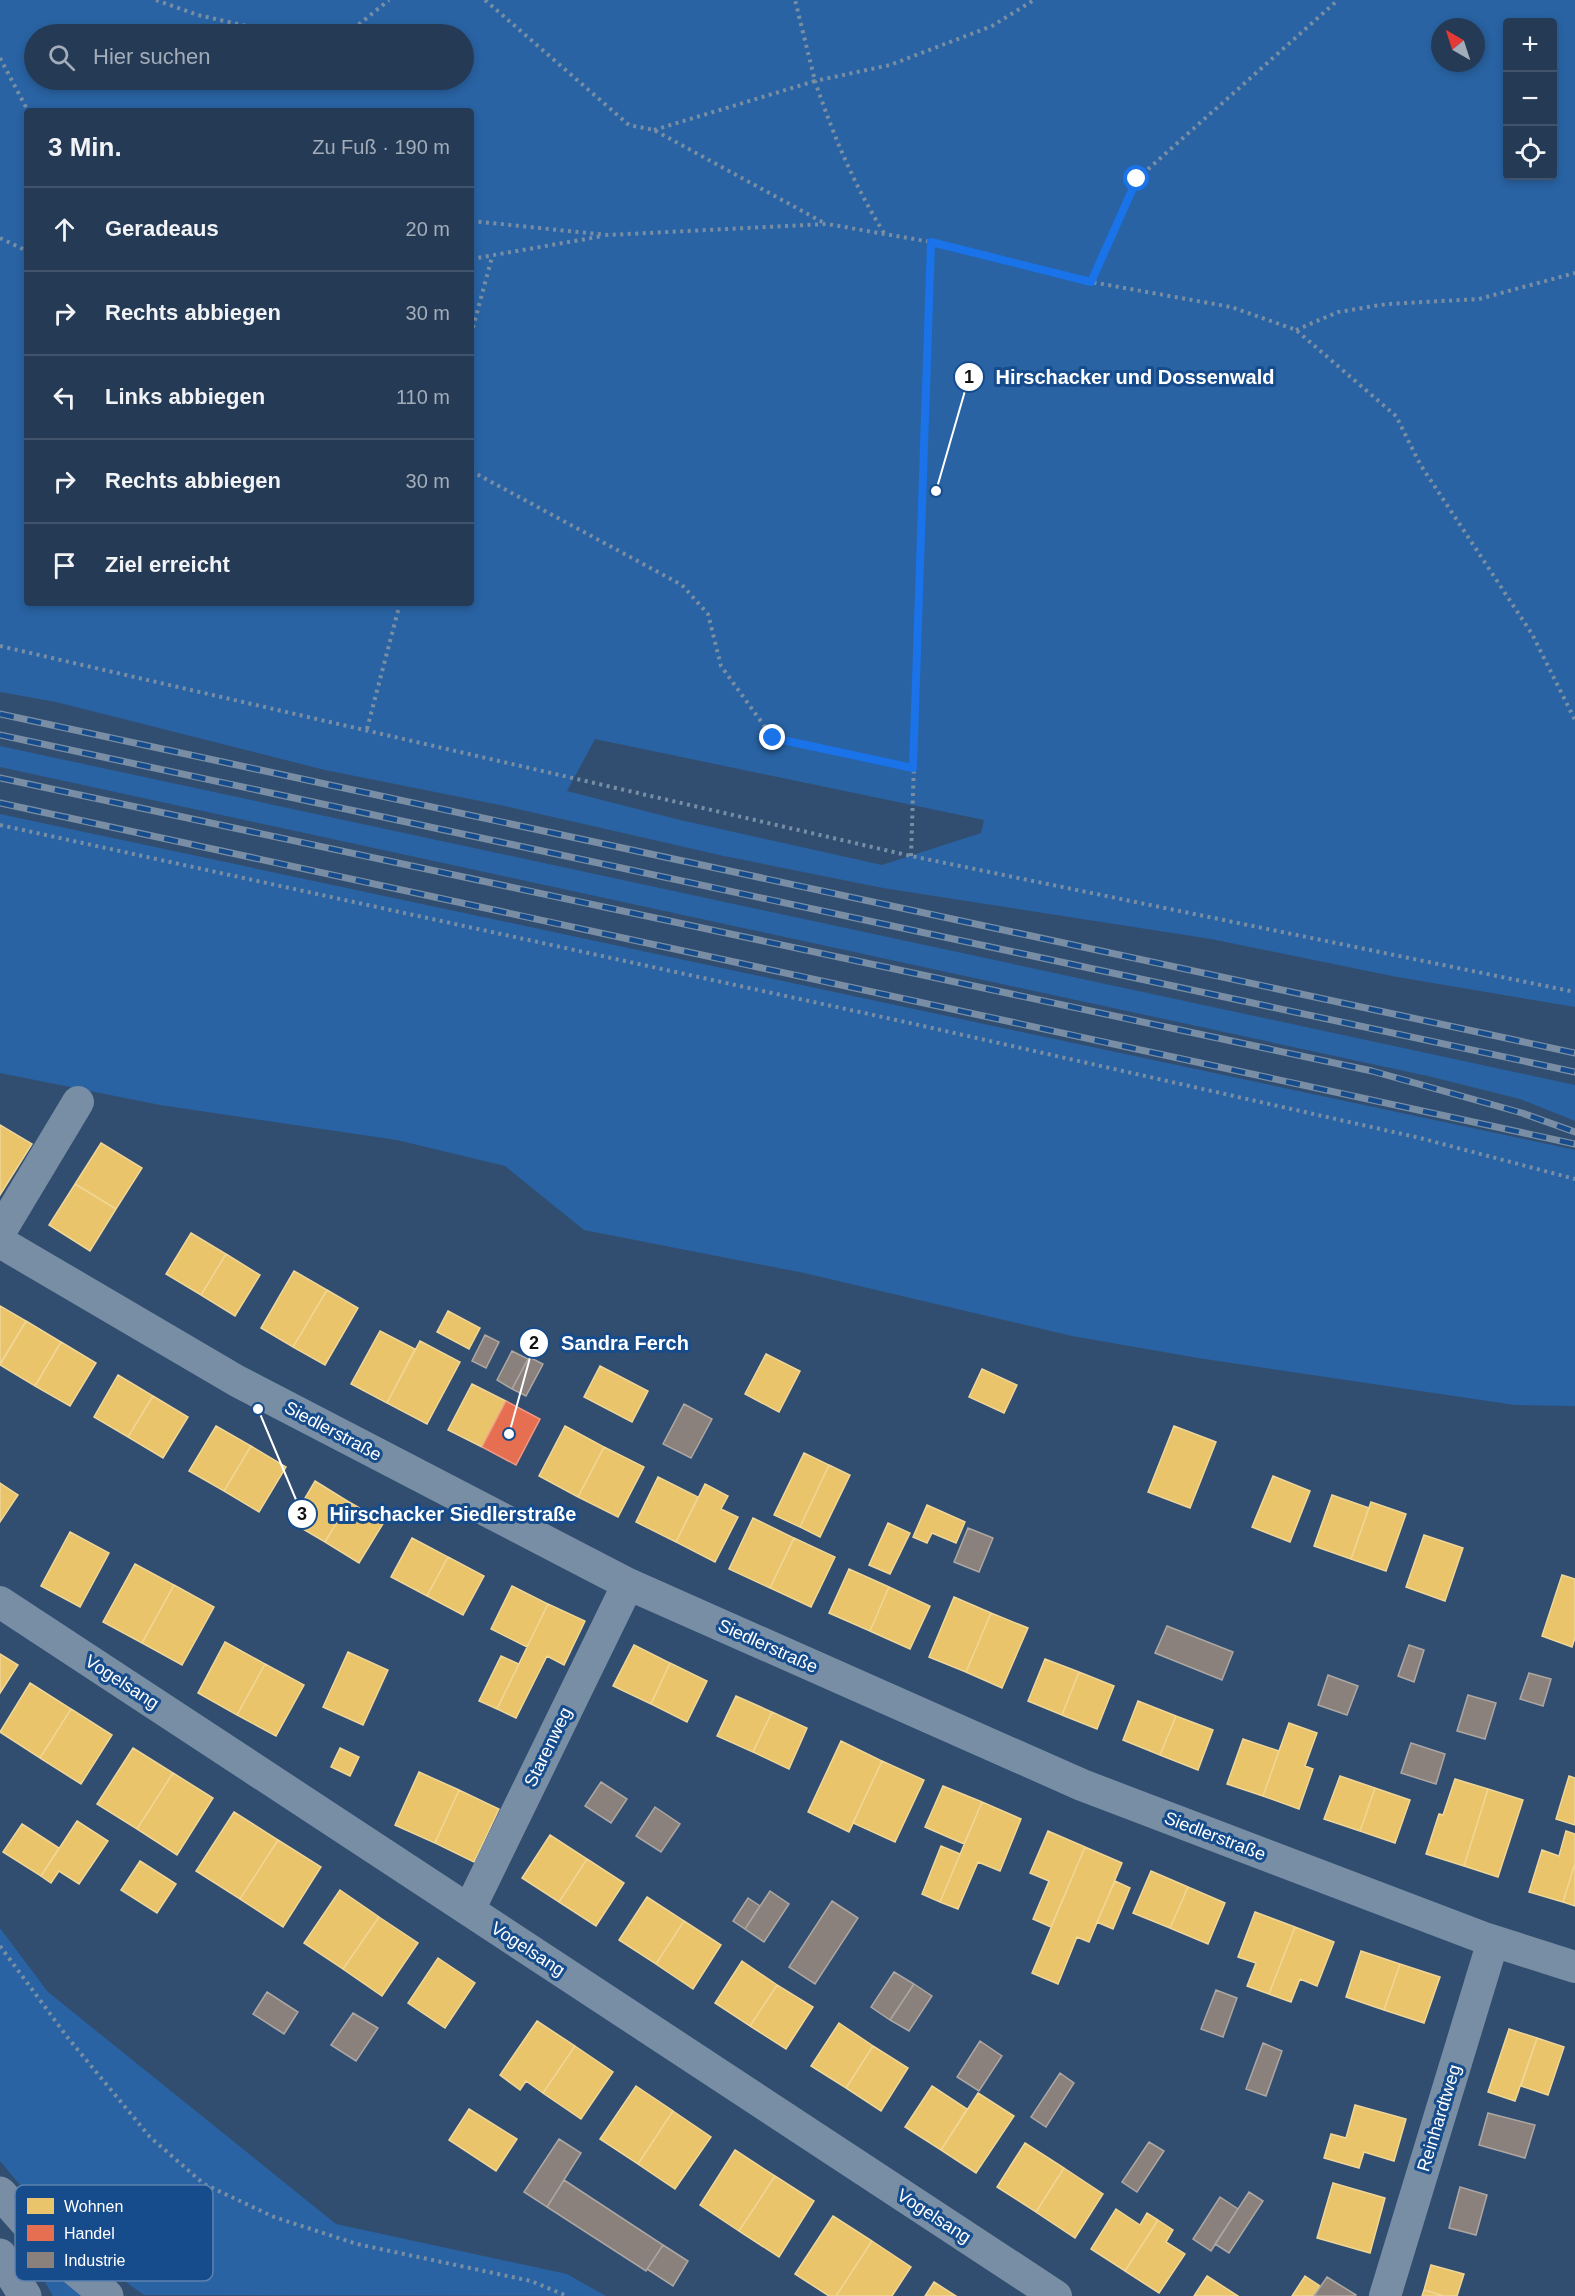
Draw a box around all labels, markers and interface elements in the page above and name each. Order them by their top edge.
north arrow [1431,18,1485,72]
map controls [1503,18,1557,180]
button: + [1503,18,1557,72]
search box [24,24,474,90]
icon: search [45,41,78,74]
text: Hier suchen [93,44,210,69]
button: − [1503,72,1557,126]
button: locate [1503,126,1557,180]
text: 3 Min. [48,132,122,162]
text: Zu Fuß · 190 m [312,136,450,158]
route start [1123,165,1149,191]
icon: ahead [48,213,81,246]
text: Geradeaus [105,216,219,241]
text: 20 m [406,218,450,240]
icon: right [48,297,81,330]
text: Rechts abbiegen [105,300,281,325]
text: 30 m [406,302,450,324]
callout: Hirschacker und Dossenwald [954,358,1287,396]
text: Hirschacker und Dossenwald [996,366,1274,388]
text: 1 [964,367,974,387]
icon: left [48,381,81,414]
text: Links abbiegen [105,384,265,409]
text: 110 m [396,386,450,408]
icon: right [48,465,81,498]
text: Rechts abbiegen [105,468,281,493]
text: 30 m [406,470,450,492]
icon: arrive [48,549,81,582]
text: Ziel erreicht [105,552,230,577]
route end [759,724,785,750]
callout: Sandra Ferch [519,1324,701,1362]
text: Sandra Ferch [561,1332,689,1354]
text: 2 [529,1333,539,1353]
street label: Siedlerstraße [281,1397,385,1465]
callout: Hirschacker Siedlerstraße [287,1495,588,1533]
text: Hirschacker Siedlerstraße [330,1503,576,1525]
text: 3 [297,1504,307,1524]
street label: Siedlerstraße [715,1615,821,1677]
street label: Vogelsang [81,1651,163,1713]
street label: Starenweg [520,1704,576,1790]
street label: Siedlerstraße [1161,1807,1269,1865]
street label: Vogelsang [487,1918,569,1980]
street label: Reinhardtweg [1413,2062,1465,2174]
legend [15,2185,213,2281]
street label: Vogelsang [893,2185,975,2247]
text: Wohnen [64,2198,123,2215]
text: Handel [64,2225,115,2242]
text: Industrie [64,2252,125,2269]

